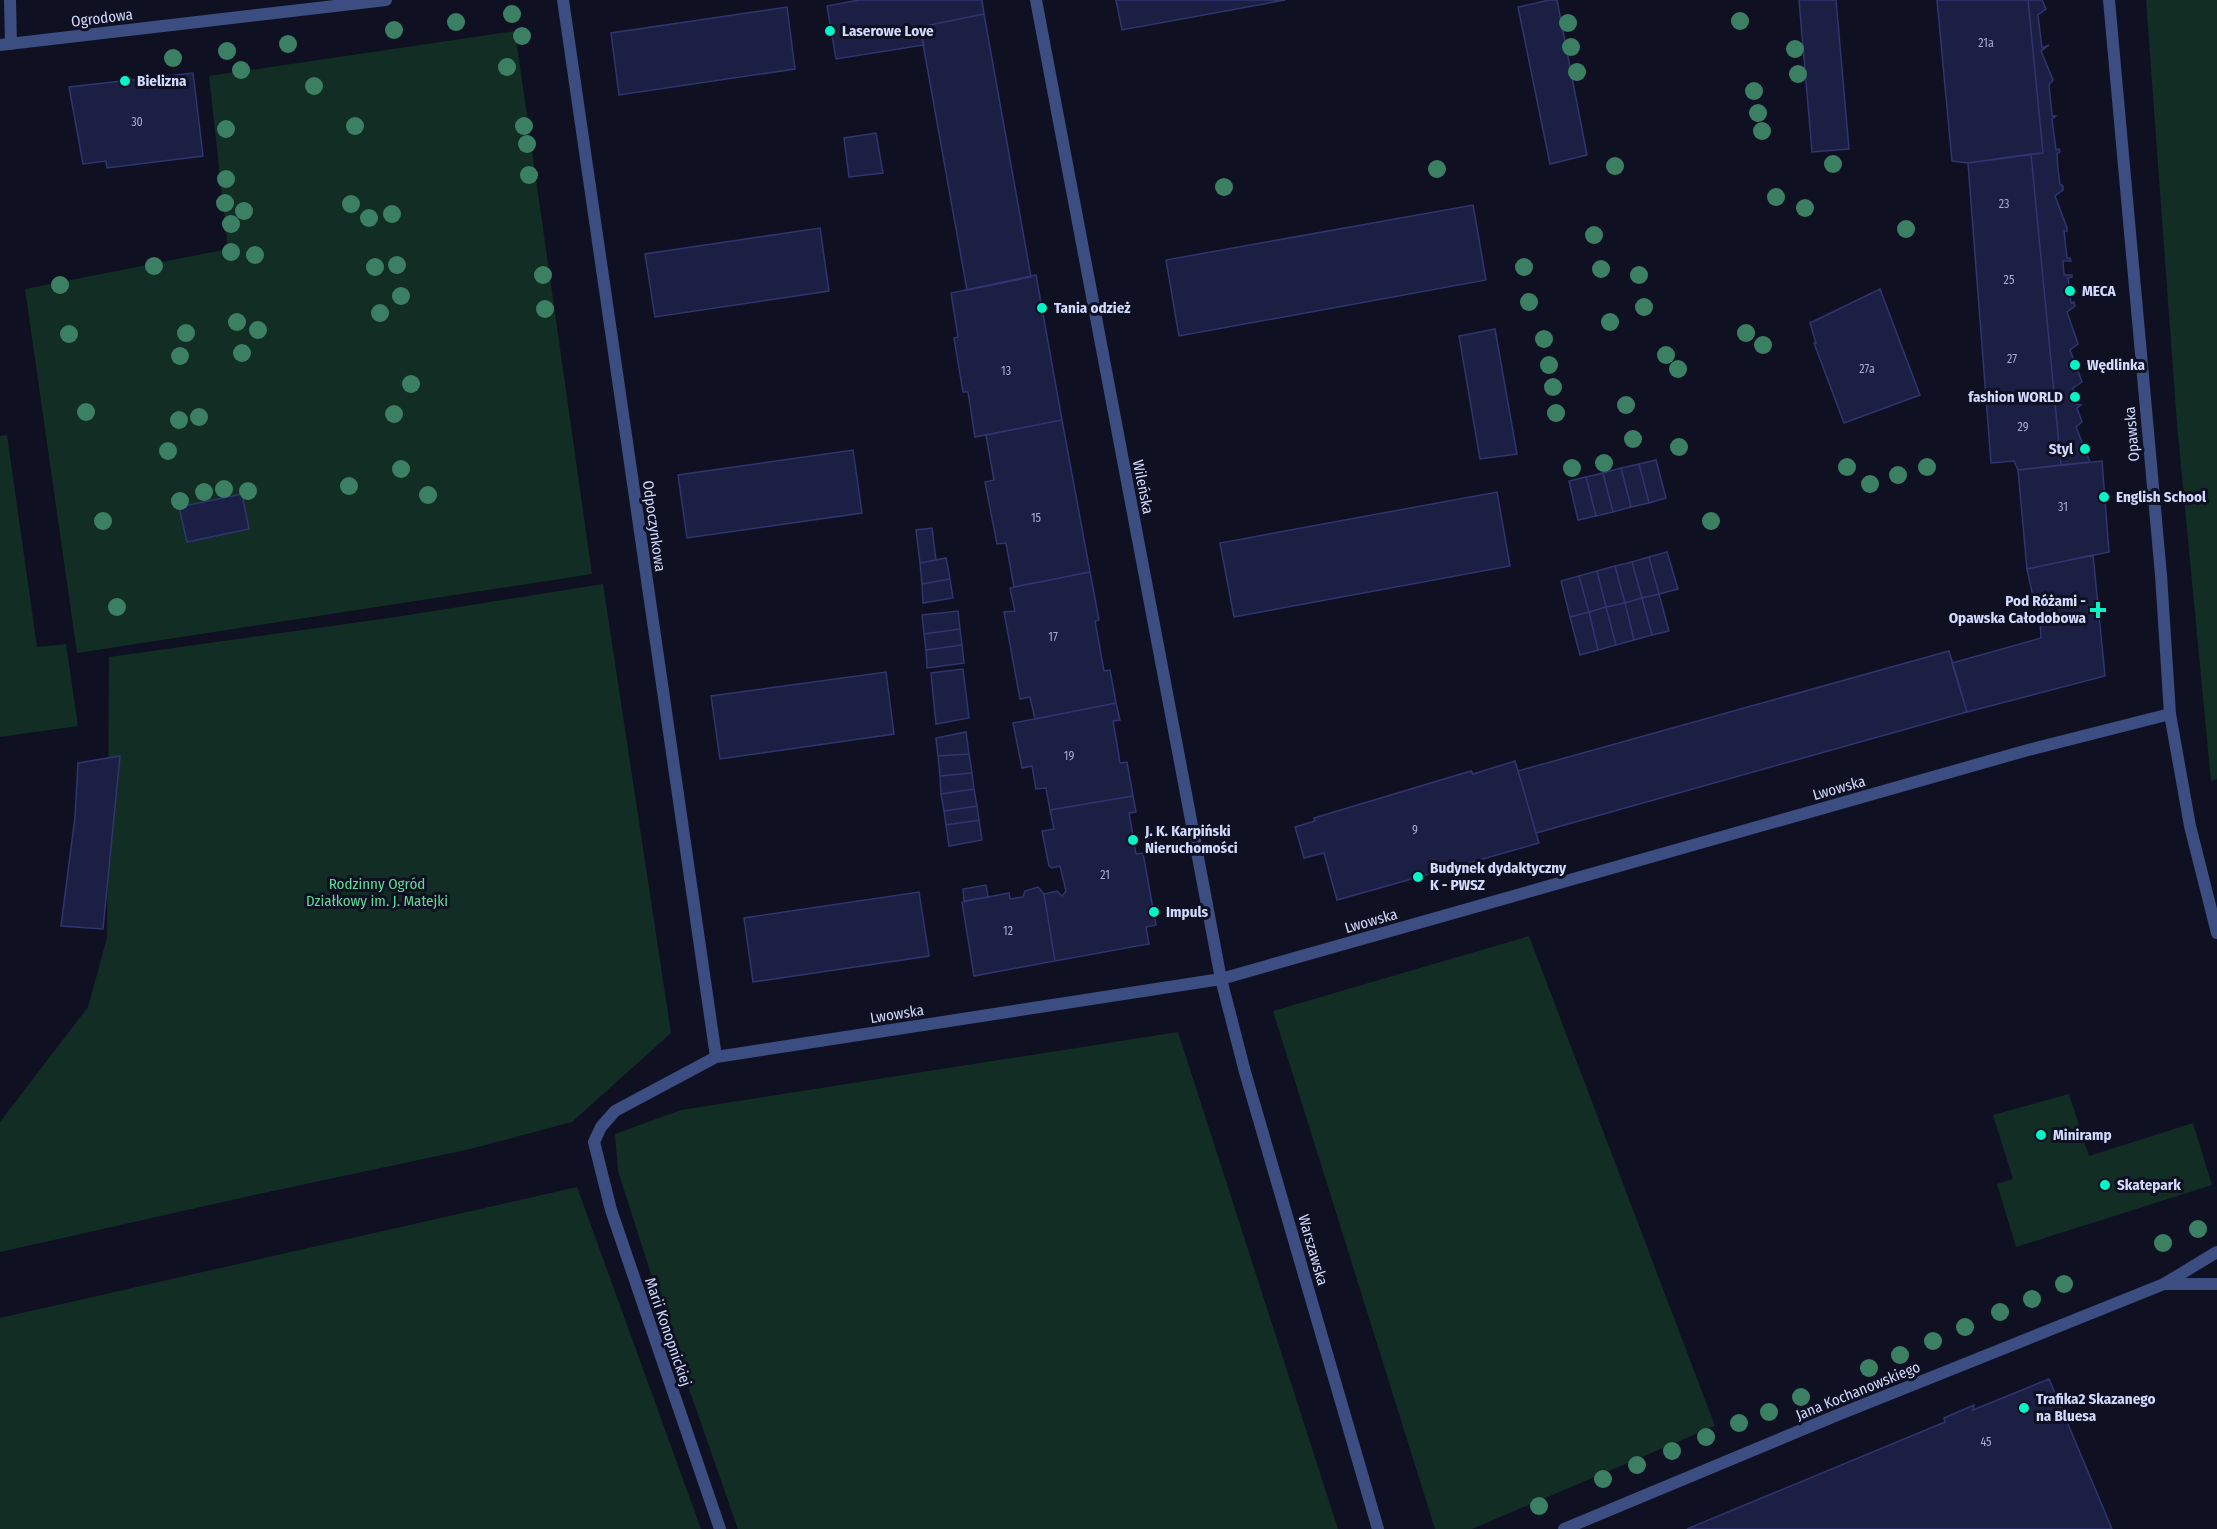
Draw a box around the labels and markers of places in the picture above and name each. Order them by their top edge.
place label: Laserowe Love [842,22,934,40]
marker: Laserowe Love [823,24,837,38]
place label: Bielizna [137,72,187,90]
marker: Bielizna [118,74,132,88]
place label: MECA [2082,282,2117,300]
marker: MECA [2063,284,2077,298]
place label: Tania odzież [1054,299,1131,317]
marker: Tania odzież [1035,301,1049,315]
place label: Wędlinka [2087,356,2145,374]
marker: Wędlinka [2068,358,2082,372]
place label: fashion WORLD [1968,388,2063,406]
marker: fashion WORLD [2068,390,2082,404]
place label: Styl [2049,440,2074,458]
marker: Styl [2078,442,2092,456]
place label: English School [2116,488,2207,506]
marker: English School [2097,490,2111,504]
place label: Pod Różami - Opawska Całodobowa [1949,592,2087,627]
marker: Pod Różami - Opawska Całodobowa [2091,603,2105,617]
place label: J. K. Karpiński Nieruchomości [1144,822,1238,857]
marker: J. K. Karpiński Nieruchomości [1126,833,1140,847]
place label: Budynek dydaktyczny K - PWSZ [1430,859,1567,894]
marker: Budynek dydaktyczny K - PWSZ [1411,870,1425,884]
place label: Impuls [1166,903,1209,921]
marker: Impuls [1147,905,1161,919]
place label: Miniramp [2053,1126,2112,1144]
marker: Miniramp [2034,1128,2048,1142]
place label: Skatepark [2117,1176,2181,1194]
marker: Skatepark [2098,1178,2112,1192]
place label: Trafika2 Skazanego na Bluesa [2036,1390,2155,1425]
marker: Trafika2 Skazanego na Bluesa [2017,1401,2031,1415]

